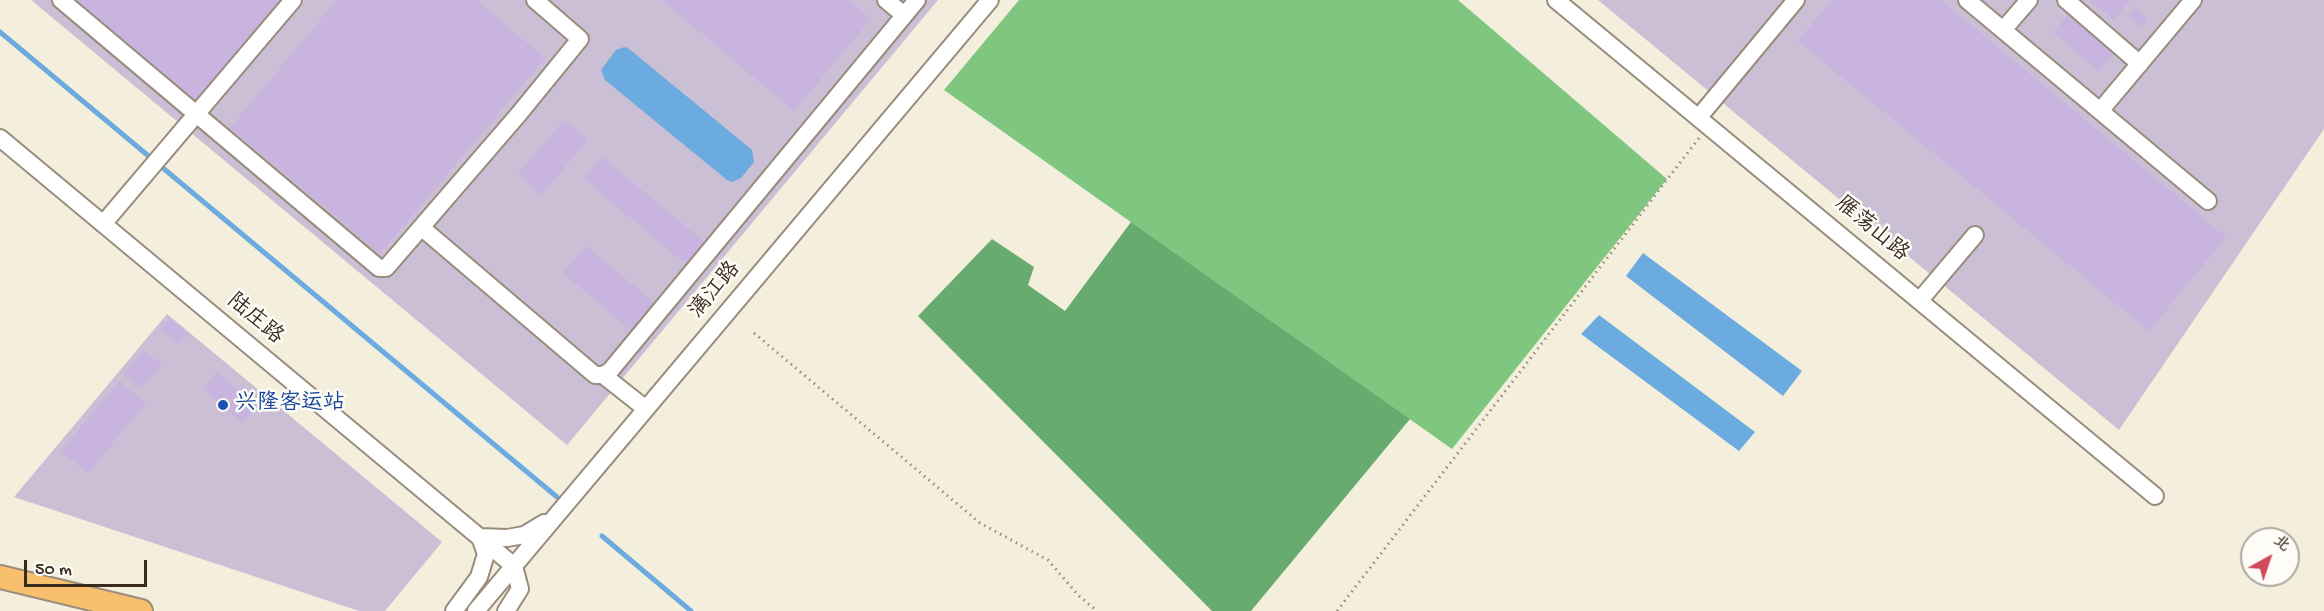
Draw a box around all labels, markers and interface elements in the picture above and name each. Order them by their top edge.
street label: 雁荡山路 [1829,192,1913,268]
street label: 漓江路 [685,257,747,325]
street label: 陆庄路 [220,289,288,351]
place label: 兴隆客运站 [235,392,345,418]
marker: 兴隆客运站 [216,398,230,412]
north arrow [2240,527,2300,587]
text: 北 [2268,532,2293,557]
scale bar [27,548,150,586]
text: 50 m [35,560,72,581]

